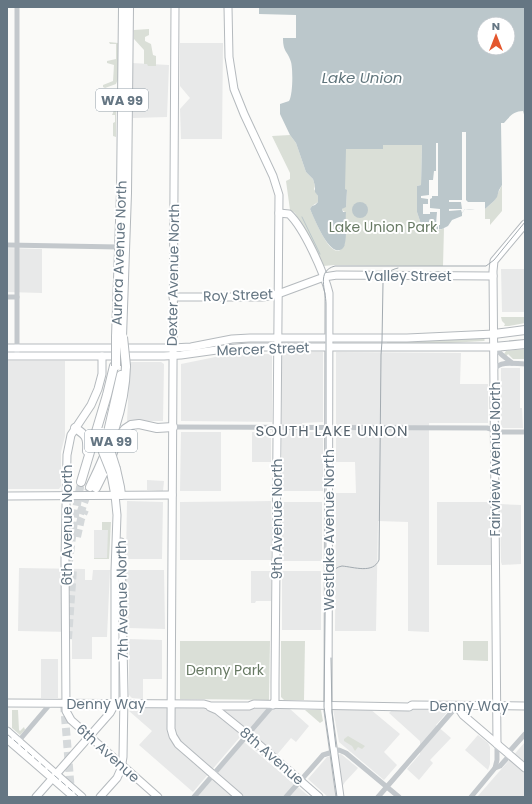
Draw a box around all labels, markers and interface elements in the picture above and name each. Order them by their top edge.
north arrow [476,16,516,56]
text: N [492,18,500,34]
water label: Lake Union [322,67,402,88]
road number: WA 99 [96,89,148,111]
street label: Aurora Avenue North [106,180,132,326]
street label: Dexter Avenue North [162,204,184,346]
park label: Lake Union Park [329,217,438,237]
street label: Valley Street [364,266,452,286]
street label: Roy Street [203,284,273,306]
street label: Mercer Street [216,337,310,361]
street label: Fairview Avenue North [485,382,505,536]
district label: SOUTH LAKE UNION [255,420,409,441]
road number: WA 99 [85,430,137,452]
street label: Westlake Avenue North [319,449,339,611]
street label: 9th Avenue North [267,458,287,580]
street label: 6th Avenue North [57,464,77,586]
street label: 7th Avenue North [111,540,133,660]
park label: Denny Park [186,660,265,680]
street label: Denny Way [66,694,146,714]
street label: Denny Way [429,696,509,716]
street label: 6th Avenue [72,719,144,787]
street label: 8th Avenue [236,722,309,790]

